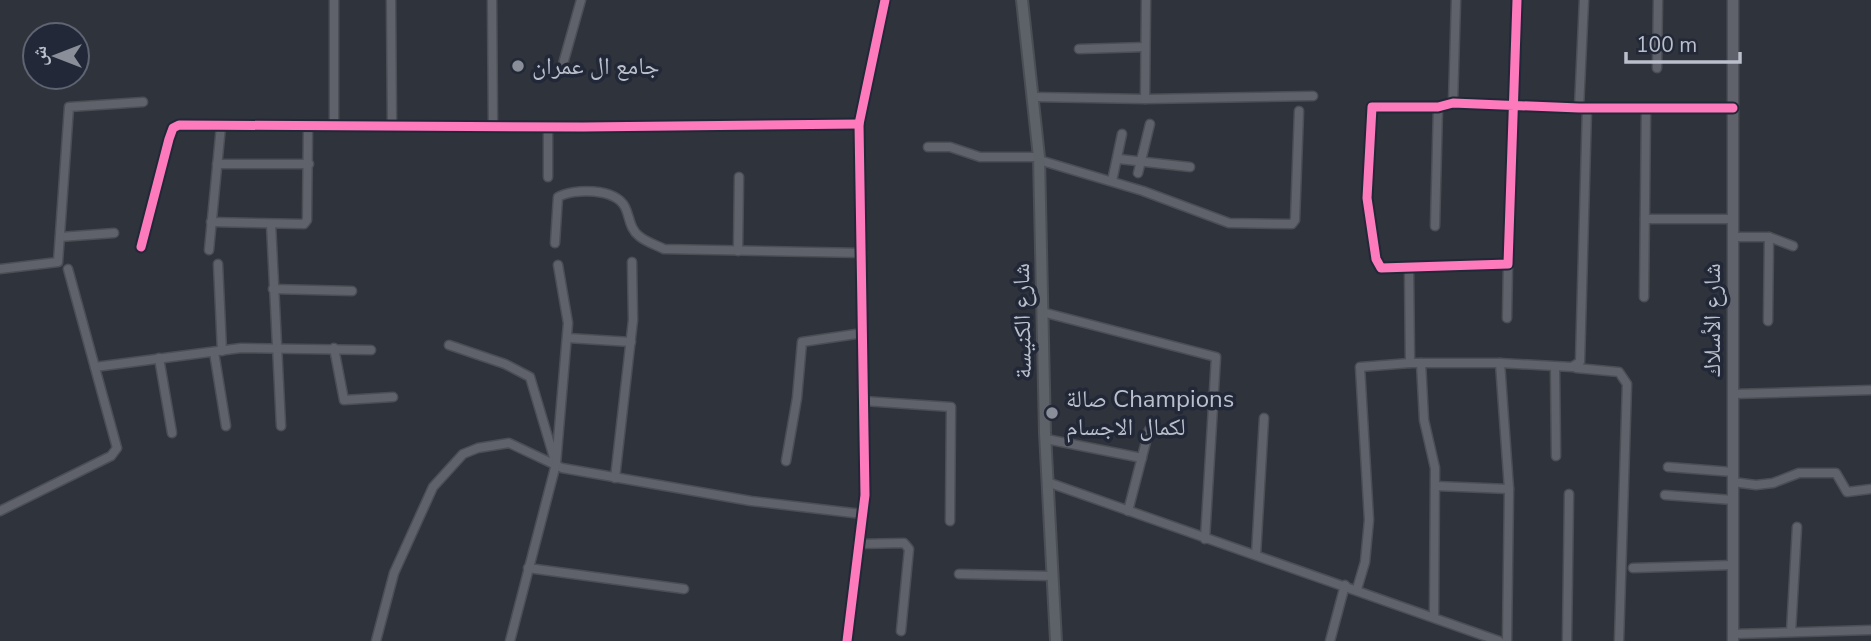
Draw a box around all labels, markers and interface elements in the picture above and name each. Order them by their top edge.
north arrow [21,21,91,91]
scale bar [1626,21,1740,65]
text: 100 m [1636,31,1697,59]
text: ش [27,46,53,66]
place label: جامع ال عمران [532,50,660,82]
marker: جامع ال عمران [510,58,526,74]
street label: شارع الكنيسة [1005,263,1039,379]
street label: شارع الأسلاك [1696,263,1728,377]
place label: صالة Champions لكمال الاجسام [1066,383,1234,443]
marker: صالة Champions لكمال الاجسام [1044,405,1060,421]

